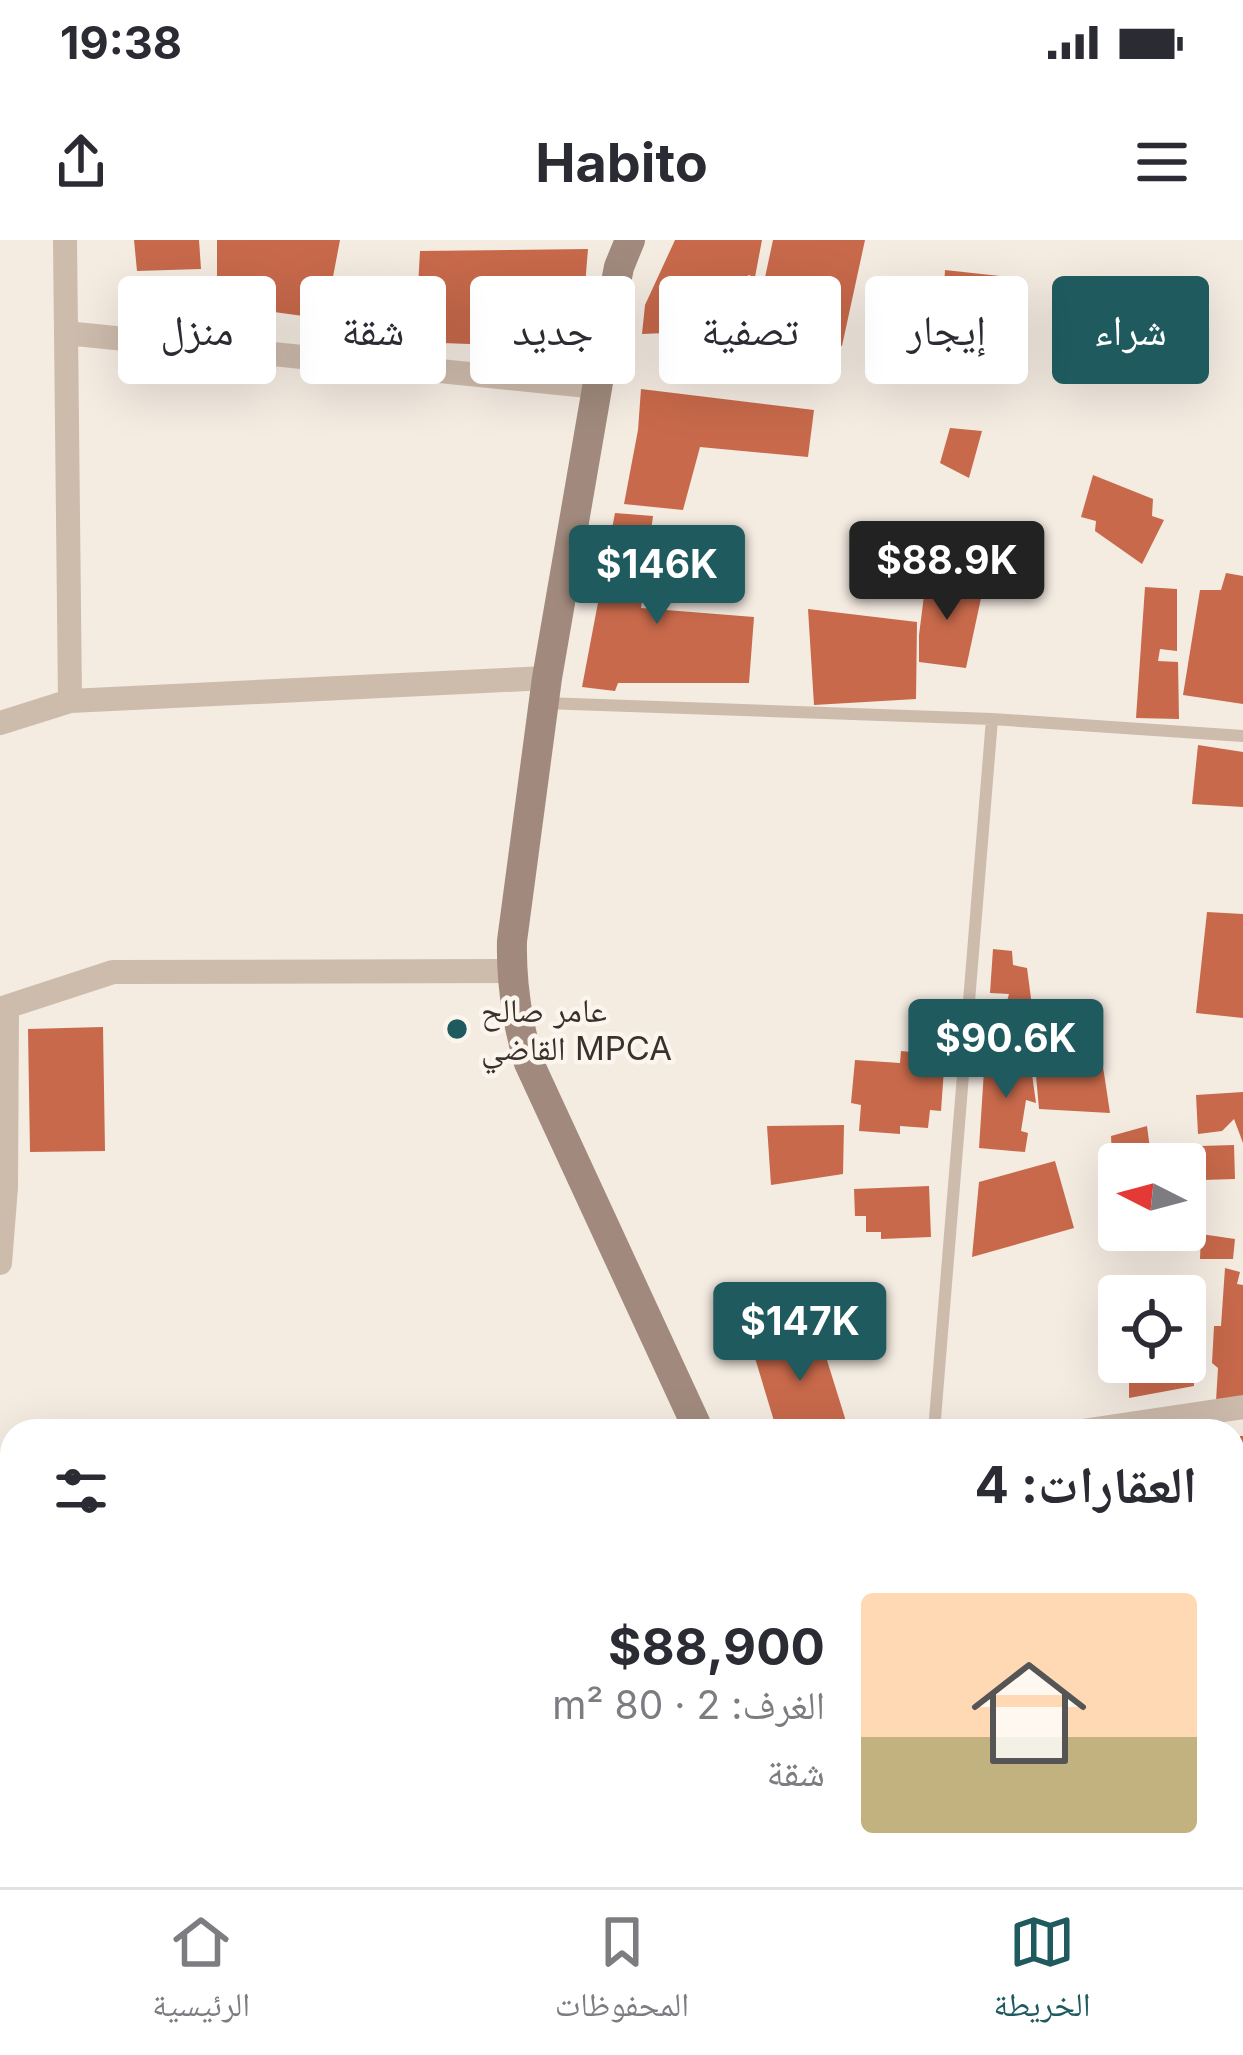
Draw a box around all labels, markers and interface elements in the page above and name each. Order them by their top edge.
text: 19:38 [60,15,182,70]
icon: share [48,129,114,195]
icon: menu [1129,129,1195,195]
text: Habito [535,130,708,195]
chip: منزل [118,276,276,384]
chip: شقة [300,276,446,384]
chip: جديد [470,276,635,384]
chip: تصفية [659,276,841,384]
chip: إيجار [865,276,1028,384]
chip: شراء [1052,276,1209,384]
pin: $88.9K [849,521,1045,623]
pin: $146K [573,525,741,627]
text: $88.9K [876,536,1018,583]
text: $146K [596,540,718,587]
place label: عامر صالح القاضي MPCA [481,990,672,1074]
pin: $90.6K [908,999,1104,1101]
text: $90.6K [935,1014,1077,1061]
marker: عامر صالح القاضي MPCA [444,1016,470,1042]
north arrow [1098,1143,1206,1251]
map controls [1098,1143,1206,1383]
button: locate [1098,1275,1206,1383]
pin: $147K [716,1282,884,1384]
text: $147K [740,1297,860,1344]
text: العقارات: 4 [974,1454,1197,1515]
icon: filters [48,1458,114,1524]
text: $88,900 [608,1616,825,1677]
icon: home [957,1641,1101,1785]
text: الغرف: 2 · 80 m² [552,1681,825,1728]
text: شقة [767,1748,825,1795]
tab: الرئيسية [152,1909,250,2037]
tab: المحفوظات [555,1909,689,2037]
tab: الخريطة [994,1909,1091,2037]

